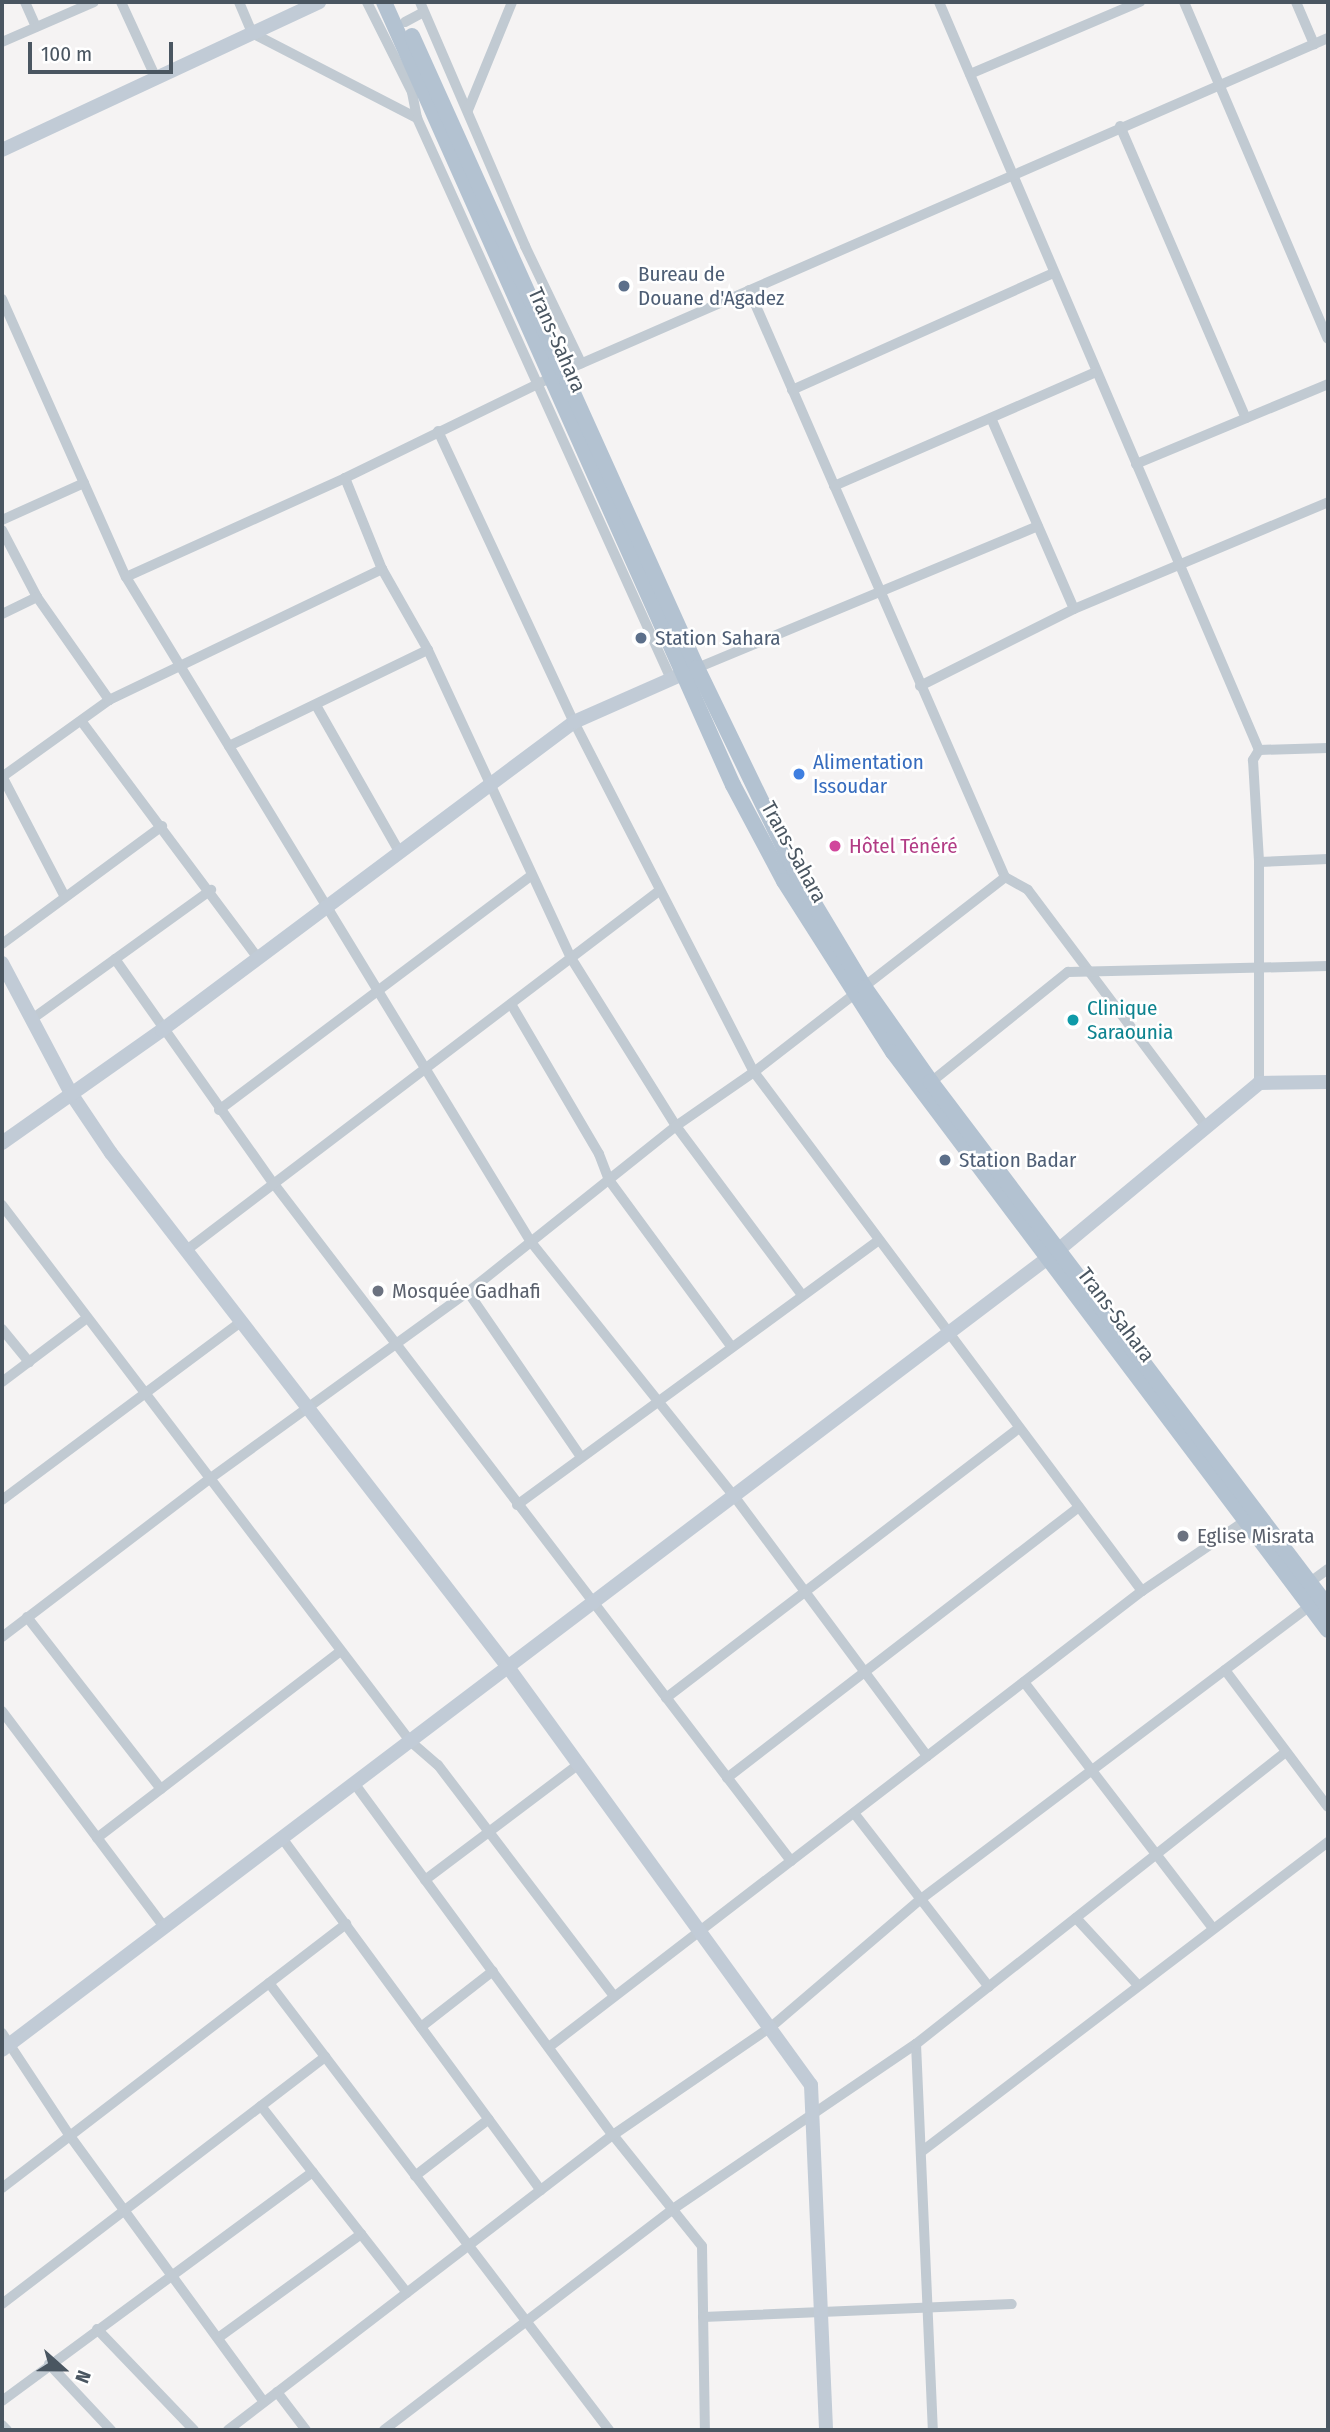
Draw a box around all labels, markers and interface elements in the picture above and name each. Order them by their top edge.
scale bar [32,28,177,72]
text: 100 m [41,41,92,67]
place label: Bureau de Douane d'Agadez [638,261,784,311]
marker: Bureau de Douane d'Agadez [616,278,632,294]
street label: Trans-Sahara [523,284,591,396]
place label: Station Sahara [655,625,781,651]
marker: Station Sahara [633,630,649,646]
place label: Alimentation Issoudar [813,749,924,799]
marker: Alimentation Issoudar [791,766,807,782]
street label: Trans-Sahara [756,797,832,907]
place label: Hôtel Ténéré [849,833,958,859]
marker: Hôtel Ténéré [827,838,843,854]
place label: Clinique Saraounia [1087,995,1173,1045]
marker: Clinique Saraounia [1065,1012,1081,1028]
place label: Station Badar [959,1147,1076,1173]
marker: Station Badar [937,1152,953,1168]
street label: Trans-Sahara [1072,1263,1160,1367]
place label: Mosquée Gadhafi [392,1278,541,1304]
marker: Mosquée Gadhafi [370,1283,386,1299]
place label: Eglise Misrata [1197,1523,1315,1549]
marker: Eglise Misrata [1175,1528,1191,1544]
north arrow [28,2334,98,2404]
text: N [70,2367,96,2386]

